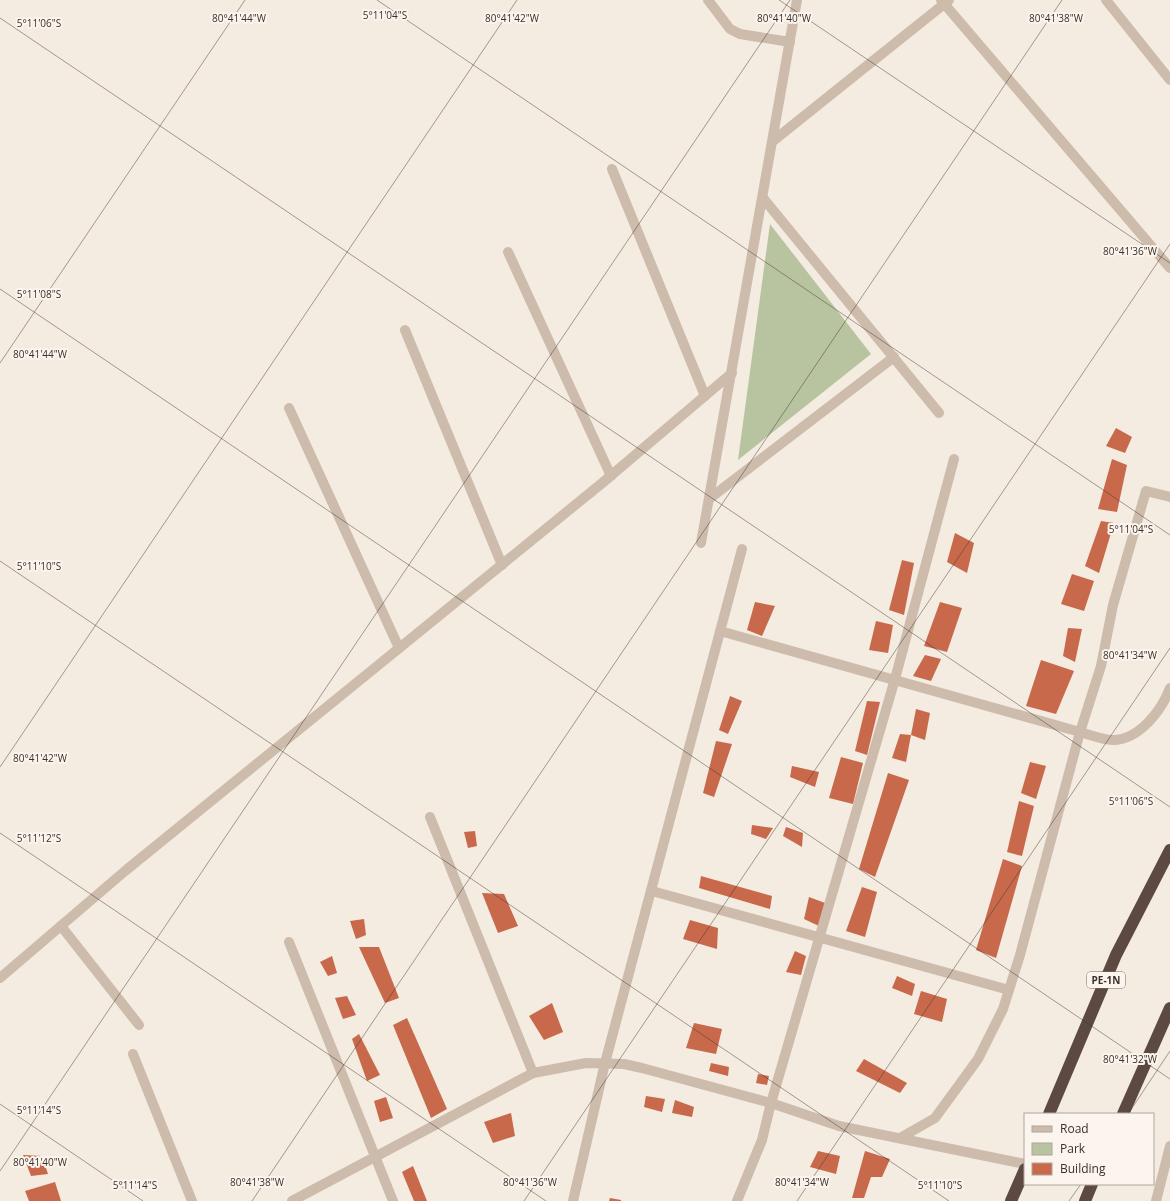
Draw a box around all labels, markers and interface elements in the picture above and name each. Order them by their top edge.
text: 5°11'04"S [363,8,407,22]
text: 80°41'44"W [212,11,267,25]
text: 80°41'42"W [485,11,540,25]
text: 80°41'40"W [757,11,812,25]
text: 80°41'38"W [1029,11,1084,25]
text: 5°11'06"S [17,16,61,30]
text: 80°41'36"W [1103,244,1158,258]
text: 5°11'08"S [17,287,61,301]
text: 80°41'44"W [13,347,68,361]
text: 5°11'04"S [1109,522,1153,536]
text: 5°11'10"S [17,559,61,573]
text: 80°41'34"W [1103,648,1158,662]
text: 80°41'42"W [13,751,68,765]
text: 5°11'06"S [1109,794,1153,808]
text: 5°11'12"S [17,831,61,845]
road number: PE-1N [1087,972,1125,988]
text: 80°41'32"W [1103,1052,1158,1066]
text: 5°11'14"S [17,1103,61,1117]
legend [1024,1113,1154,1185]
text: Road [1060,1120,1089,1137]
text: Park [1060,1140,1086,1157]
text: 80°41'40"W [13,1155,68,1169]
text: Building [1060,1160,1106,1177]
text: 80°41'38"W [230,1175,285,1189]
text: 80°41'36"W [503,1175,558,1189]
text: 80°41'34"W [775,1175,830,1189]
text: 5°11'14"S [113,1178,157,1192]
text: 5°11'10"S [918,1178,962,1192]

